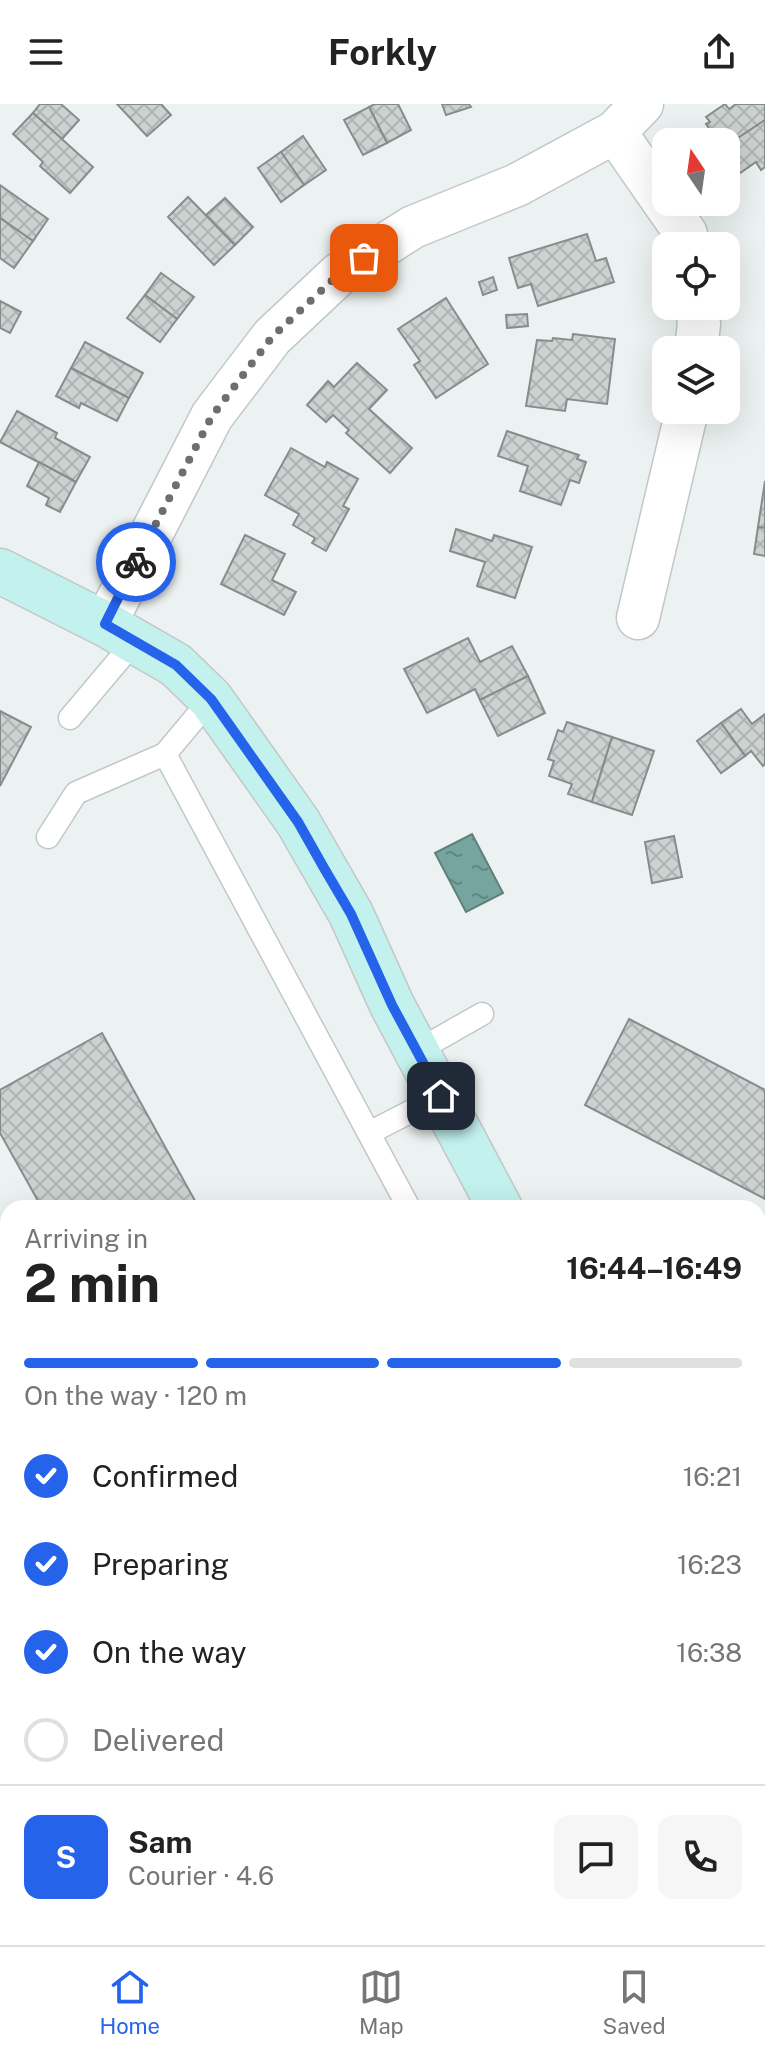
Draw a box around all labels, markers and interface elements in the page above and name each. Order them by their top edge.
icon: menu [24,30,68,74]
icon: share [697,30,741,74]
text: Forkly [328,31,437,73]
north arrow [652,128,740,216]
map controls [652,128,740,424]
pin [330,224,398,292]
button: locate [652,232,740,320]
icon: bag [342,236,386,280]
button: layers [652,336,740,424]
courier [96,522,176,602]
icon: bike [114,540,158,584]
pin [407,1062,475,1130]
icon: home [419,1074,463,1118]
text: Arriving in [24,1223,148,1254]
text: 16:44–16:49 [566,1250,742,1286]
text: 2 min [24,1253,160,1314]
text: On the way · 120 m [24,1380,247,1411]
icon: check [24,1454,68,1498]
text: Confirmed [92,1458,238,1494]
text: 16:21 [683,1461,742,1492]
icon: check [24,1542,68,1586]
text: Preparing [92,1546,229,1582]
text: 16:23 [677,1549,742,1580]
icon: check [24,1630,68,1674]
text: On the way [92,1634,246,1670]
text: 16:38 [676,1637,742,1668]
text: Delivered [92,1722,224,1758]
button: chat [554,1815,638,1899]
button: phone [658,1815,742,1899]
text: Sam [128,1824,192,1860]
text: S [56,1839,76,1875]
text: Courier · 4.6 [128,1860,274,1891]
tab: Home [99,1965,160,2039]
tab: Map [359,1965,404,2039]
tab: Saved [603,1965,666,2039]

